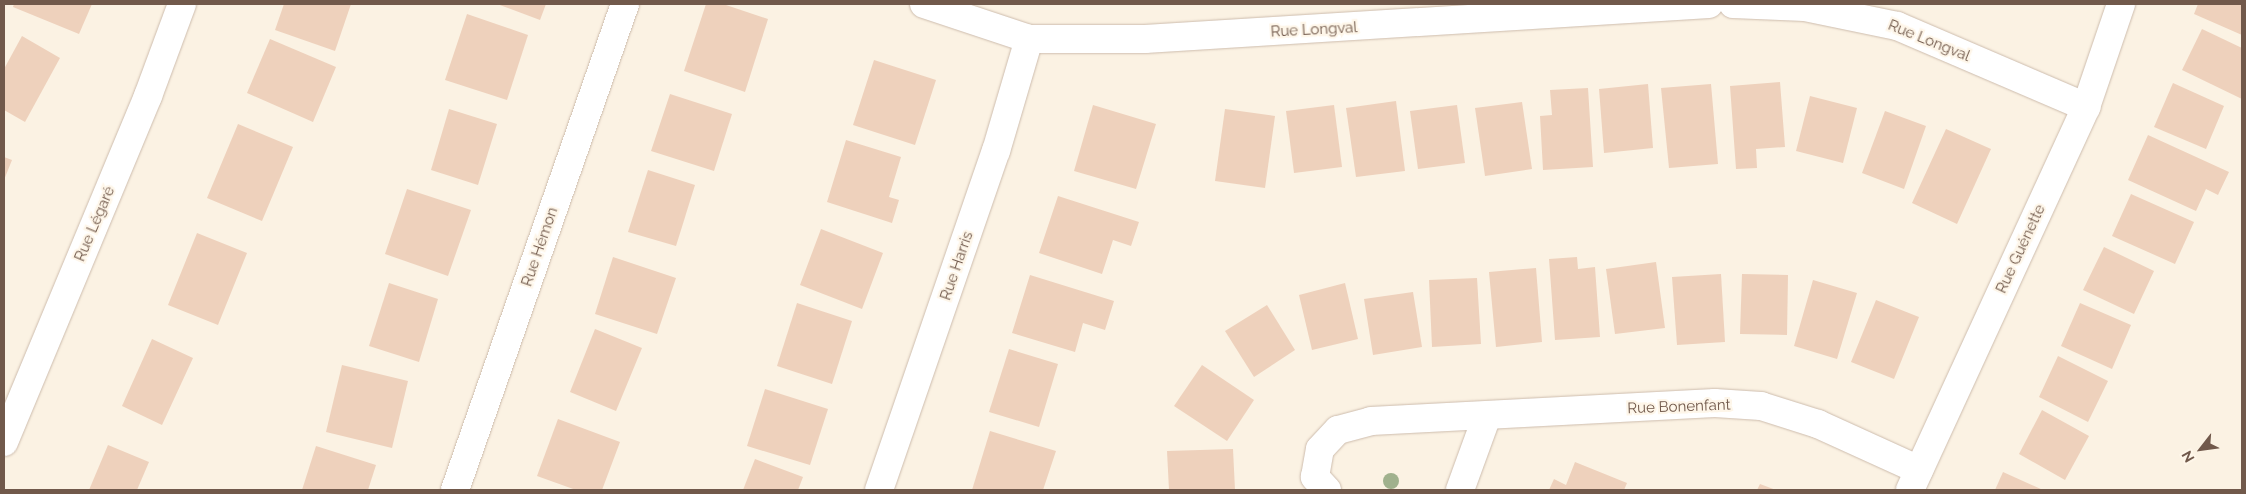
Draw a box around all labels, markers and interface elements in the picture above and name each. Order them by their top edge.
street label: Rue Longval [1885,16,1973,66]
street label: Rue Longval [1270,19,1358,41]
street label: Rue Légaré [71,184,119,264]
street label: Rue Guénette [1993,202,2049,296]
street label: Rue Hémon [518,205,562,289]
street label: Rue Harris [937,229,977,303]
street label: Rue Bonenfant [1627,396,1731,418]
north arrow [2176,424,2226,474]
text: N [2178,448,2198,465]

